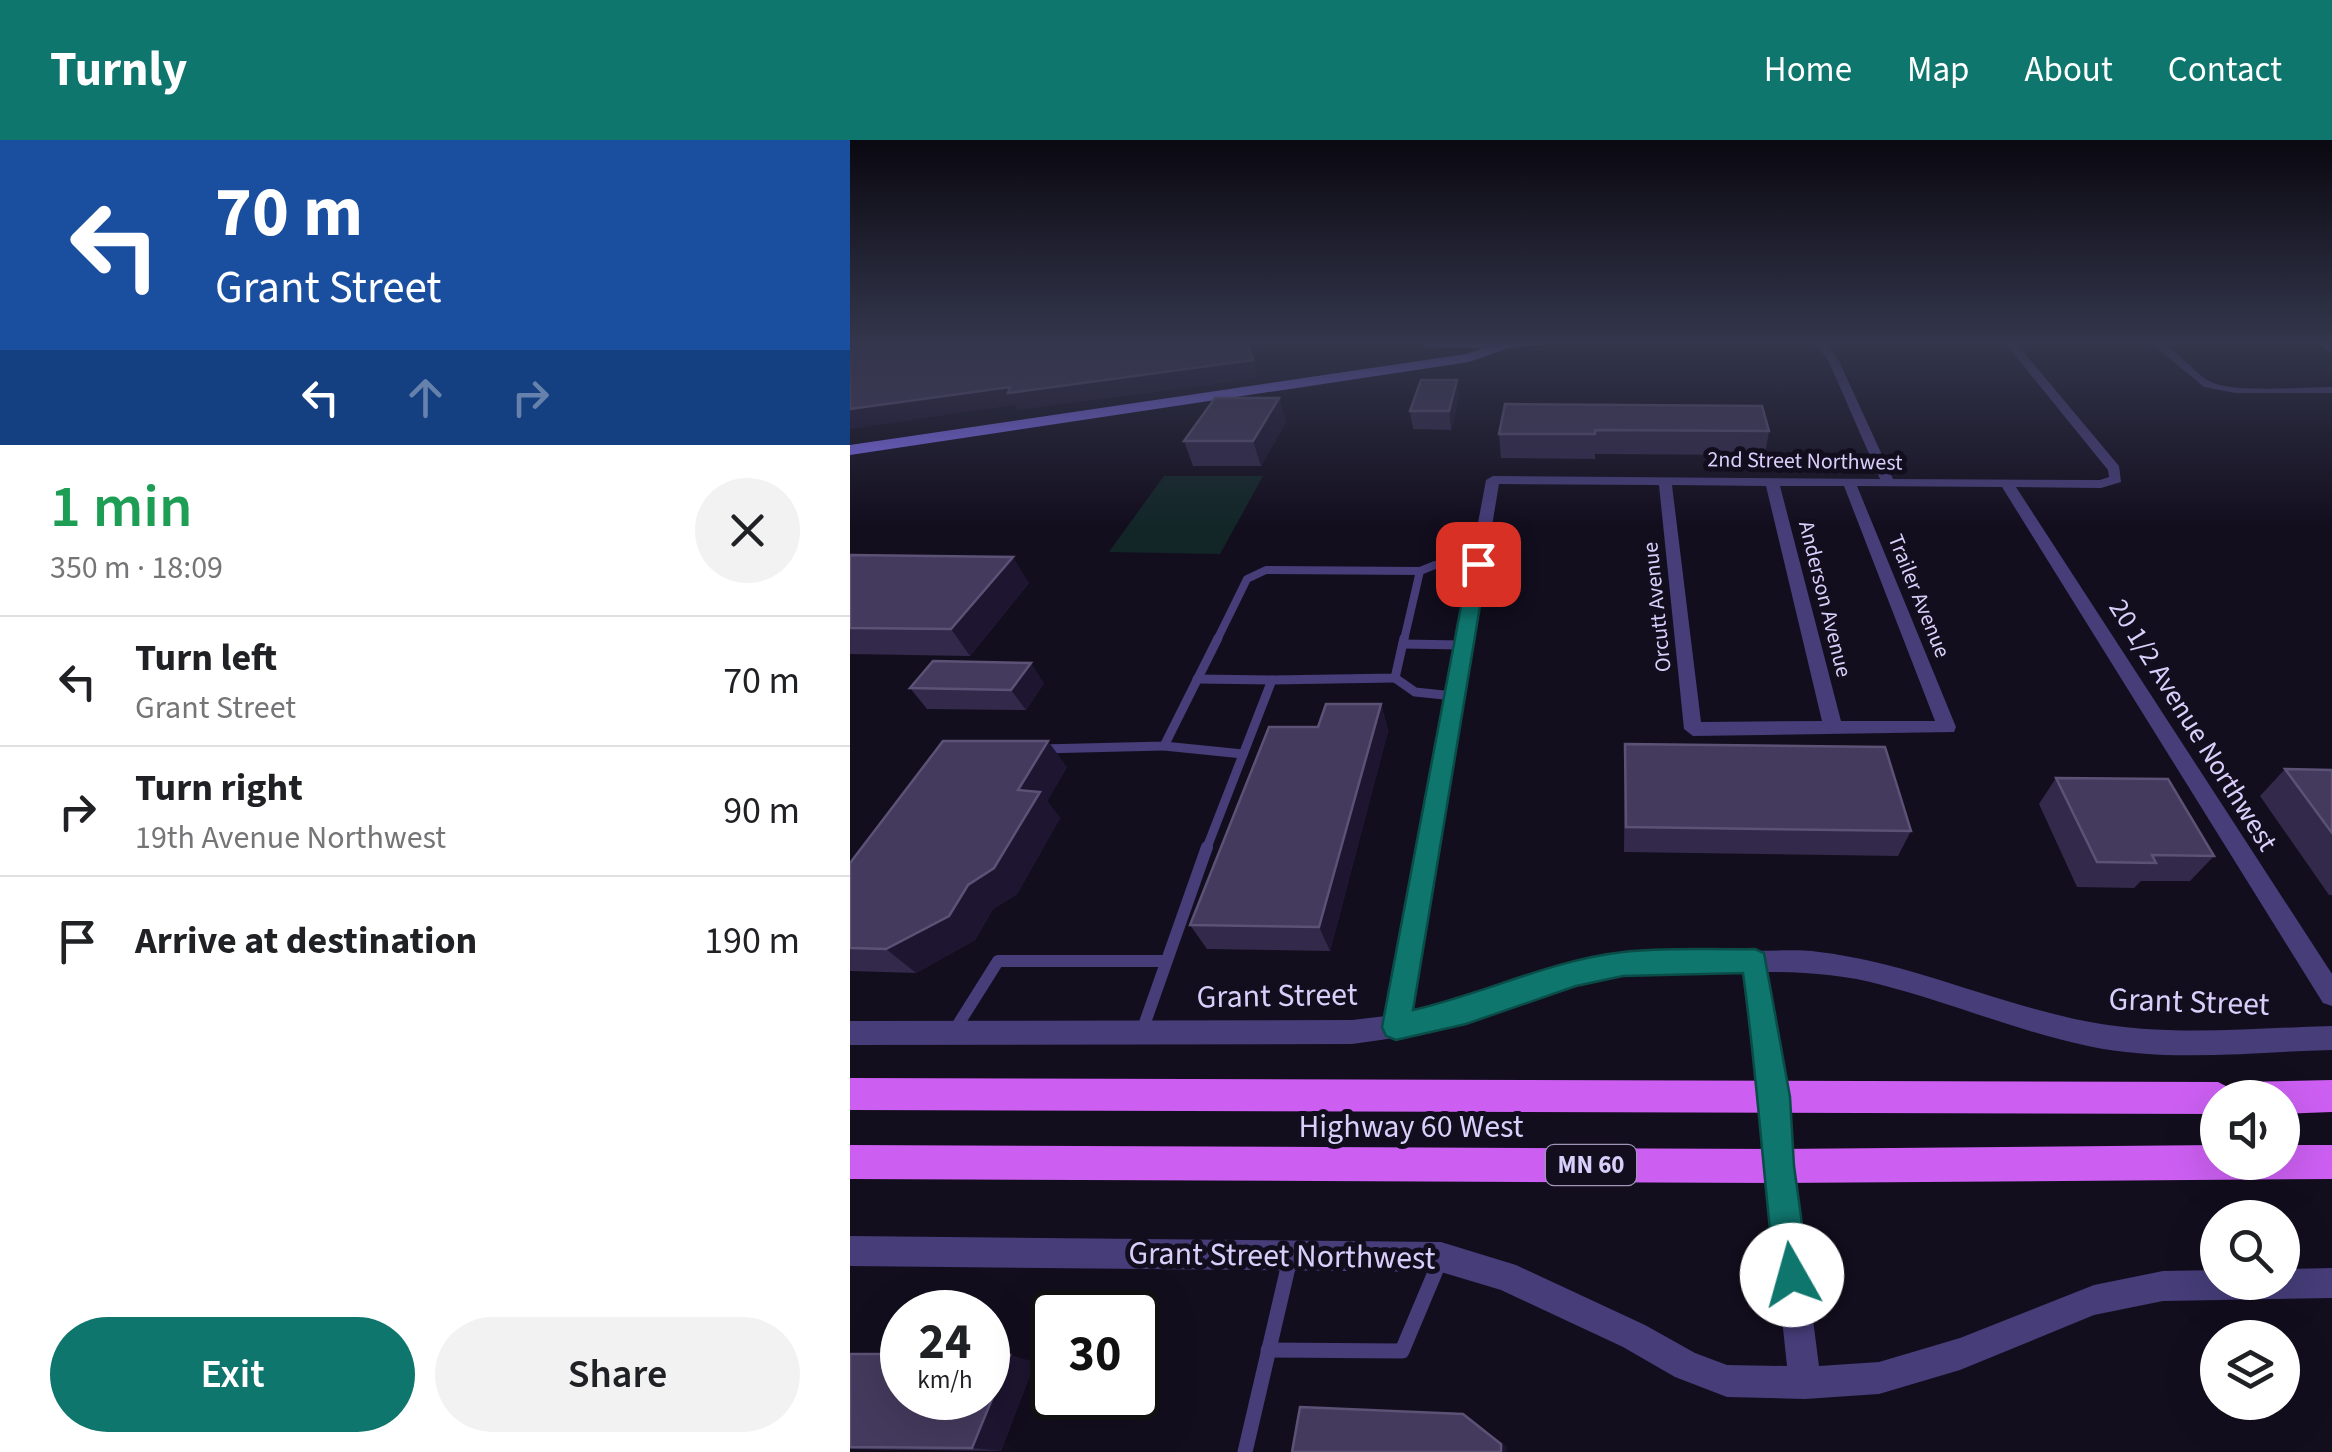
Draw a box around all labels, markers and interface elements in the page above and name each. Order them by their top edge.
text: Turnly [50,36,187,104]
text: Home [1764,45,1852,95]
text: Map [1907,45,1970,95]
text: About [2025,45,2113,95]
text: Contact [2168,45,2282,95]
text: 70 m [215,163,363,263]
icon: left [50,180,180,310]
text: Grant Street [215,256,442,320]
icon: left [293,370,348,425]
icon: ahead [398,370,453,425]
icon: right [503,370,558,425]
street label: 2nd Street Northwest [1707,443,1903,479]
text: 1 min [50,465,193,550]
button: close [695,478,800,583]
street label: Anderson Avenue [1790,517,1860,681]
pin [1436,522,1521,607]
street label: Trailer Avenue [1880,529,1958,663]
icon: arrive [1451,537,1506,592]
street label: Orcutt Avenue [1634,540,1680,674]
text: 350 m · 18:09 [50,545,223,591]
street label: 20 1/2 Avenue Northwest [2099,591,2287,859]
text: Turn left [135,631,277,685]
icon: left [50,654,105,709]
text: 70 m [723,654,800,708]
text: Grant Street [135,685,296,731]
text: Turn right [135,761,303,815]
icon: right [50,784,105,839]
text: 90 m [723,784,800,838]
text: 19th Avenue Northwest [135,815,446,861]
icon: arrive [50,914,105,969]
text: Arrive at destination [135,914,477,968]
text: 190 m [704,914,800,968]
street label: Grant Street [1196,972,1358,1020]
street label: Grant Street [2108,976,2270,1028]
map controls [2200,1080,2300,1420]
button: sound [2200,1080,2300,1180]
street label: Highway 60 West [1298,1104,1524,1150]
road number: MN 60 [1546,1145,1636,1185]
button: search [2200,1200,2300,1300]
position arrow [1740,1223,1844,1327]
street label: Grant Street Northwest [1128,1230,1436,1282]
speed limit sign: 30 [1030,1290,1160,1420]
text: 24 [919,1307,971,1378]
button: Exit [50,1317,415,1432]
button: Share [435,1317,800,1432]
button: layers [2200,1320,2300,1420]
text: km/h [917,1362,973,1398]

